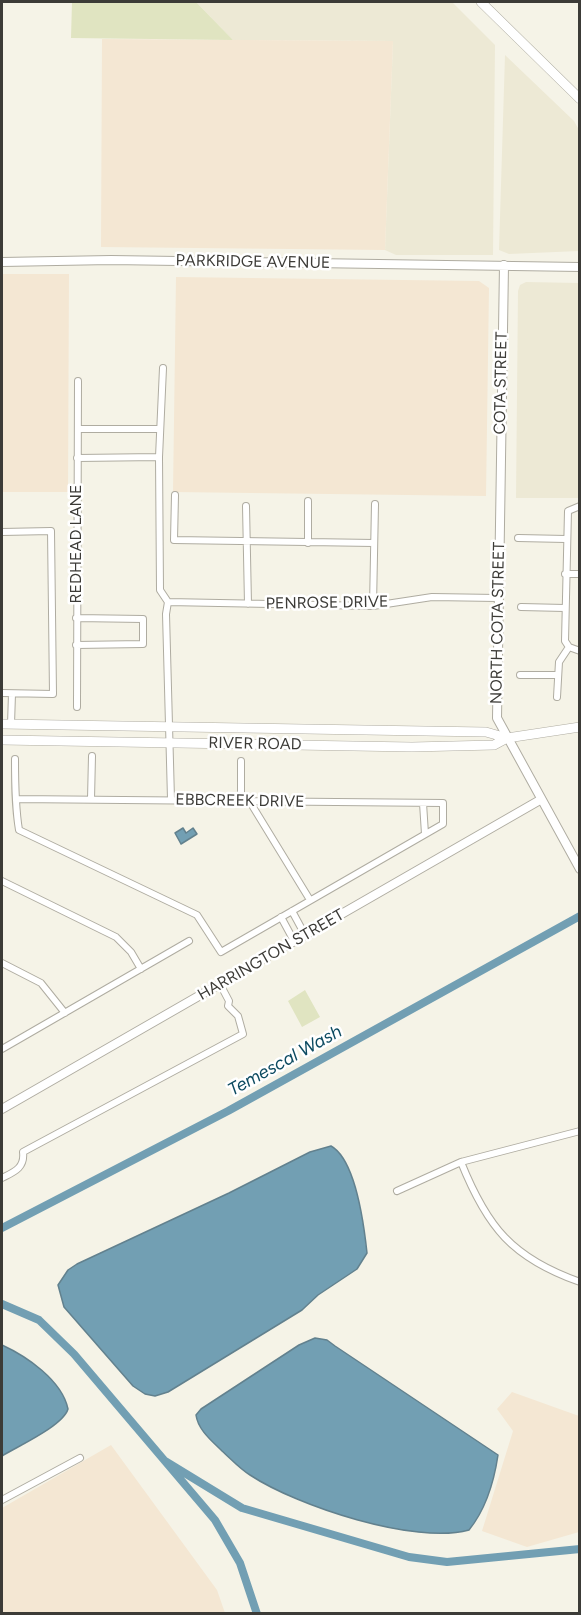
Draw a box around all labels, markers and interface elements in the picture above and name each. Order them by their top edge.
street label: PARKRIDGE AVENUE [176,251,330,273]
street label: COTA STREET [491,331,511,435]
street label: REDHEAD LANE [66,485,86,603]
street label: NORTH COTA STREET [487,542,509,704]
street label: PENROSE DRIVE [265,592,389,614]
street label: RIVER ROAD [208,734,302,754]
street label: EBBCREEK DRIVE [175,790,305,812]
street label: HARRINGTON STREET [194,905,348,1005]
water label: Temescal Wash [224,1021,346,1101]

